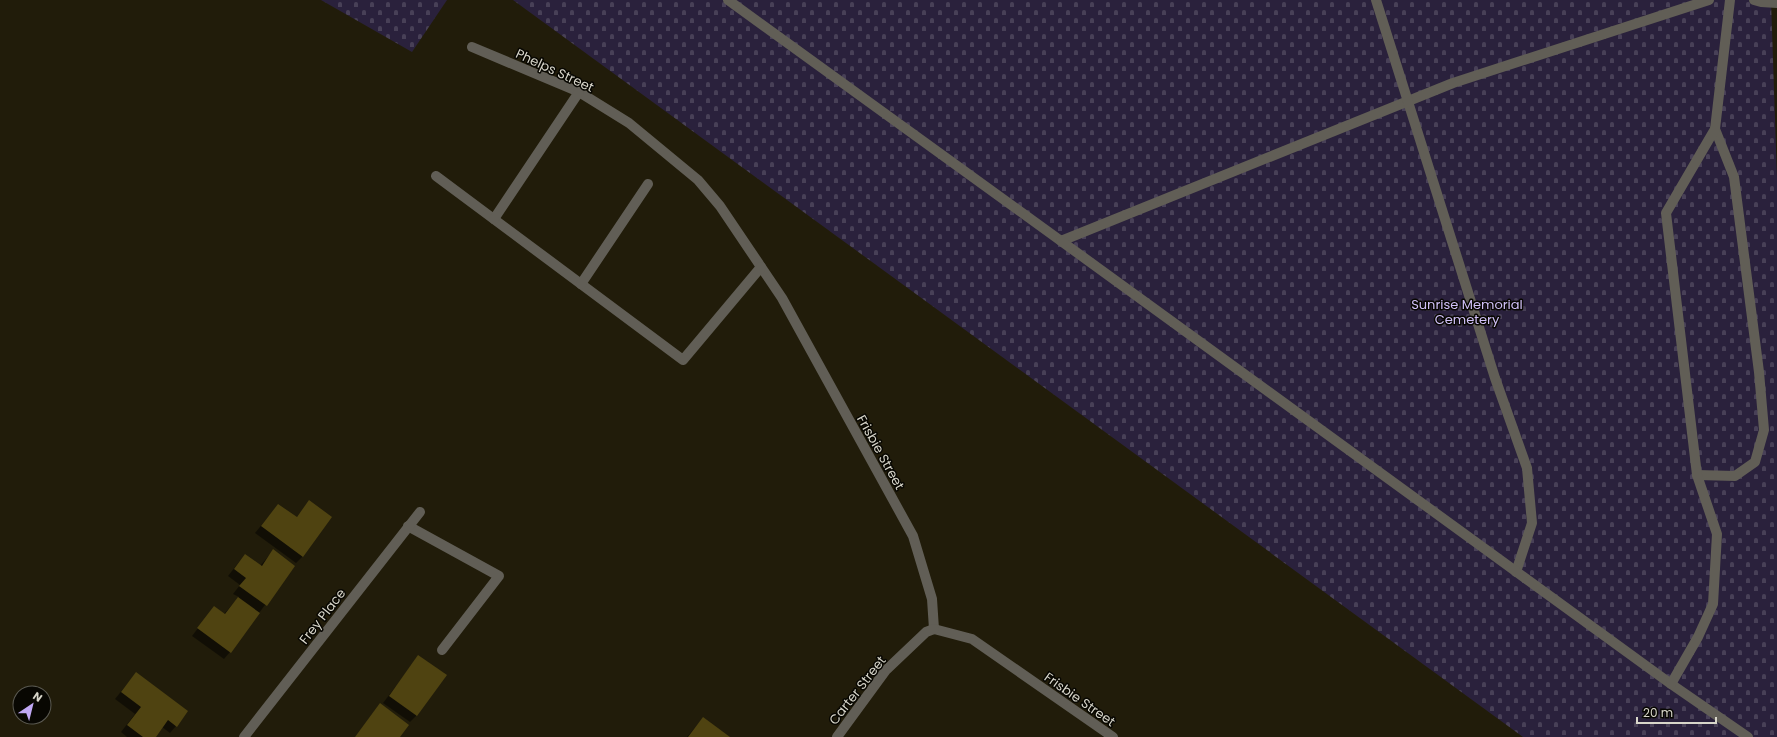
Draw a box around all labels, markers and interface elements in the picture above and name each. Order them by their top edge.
street label: Phelps Street [513,44,597,97]
park label: Sunrise Memorial Cemetery [1411,295,1523,329]
street label: Frisbie Street [852,411,909,493]
street label: Frey Place [295,585,350,648]
street label: Carter Street [824,652,891,729]
street label: Frisbie Street [1040,668,1119,731]
north arrow [12,685,52,725]
text: N [30,688,46,706]
scale bar [1637,699,1716,725]
text: 20 m [1643,704,1673,721]

